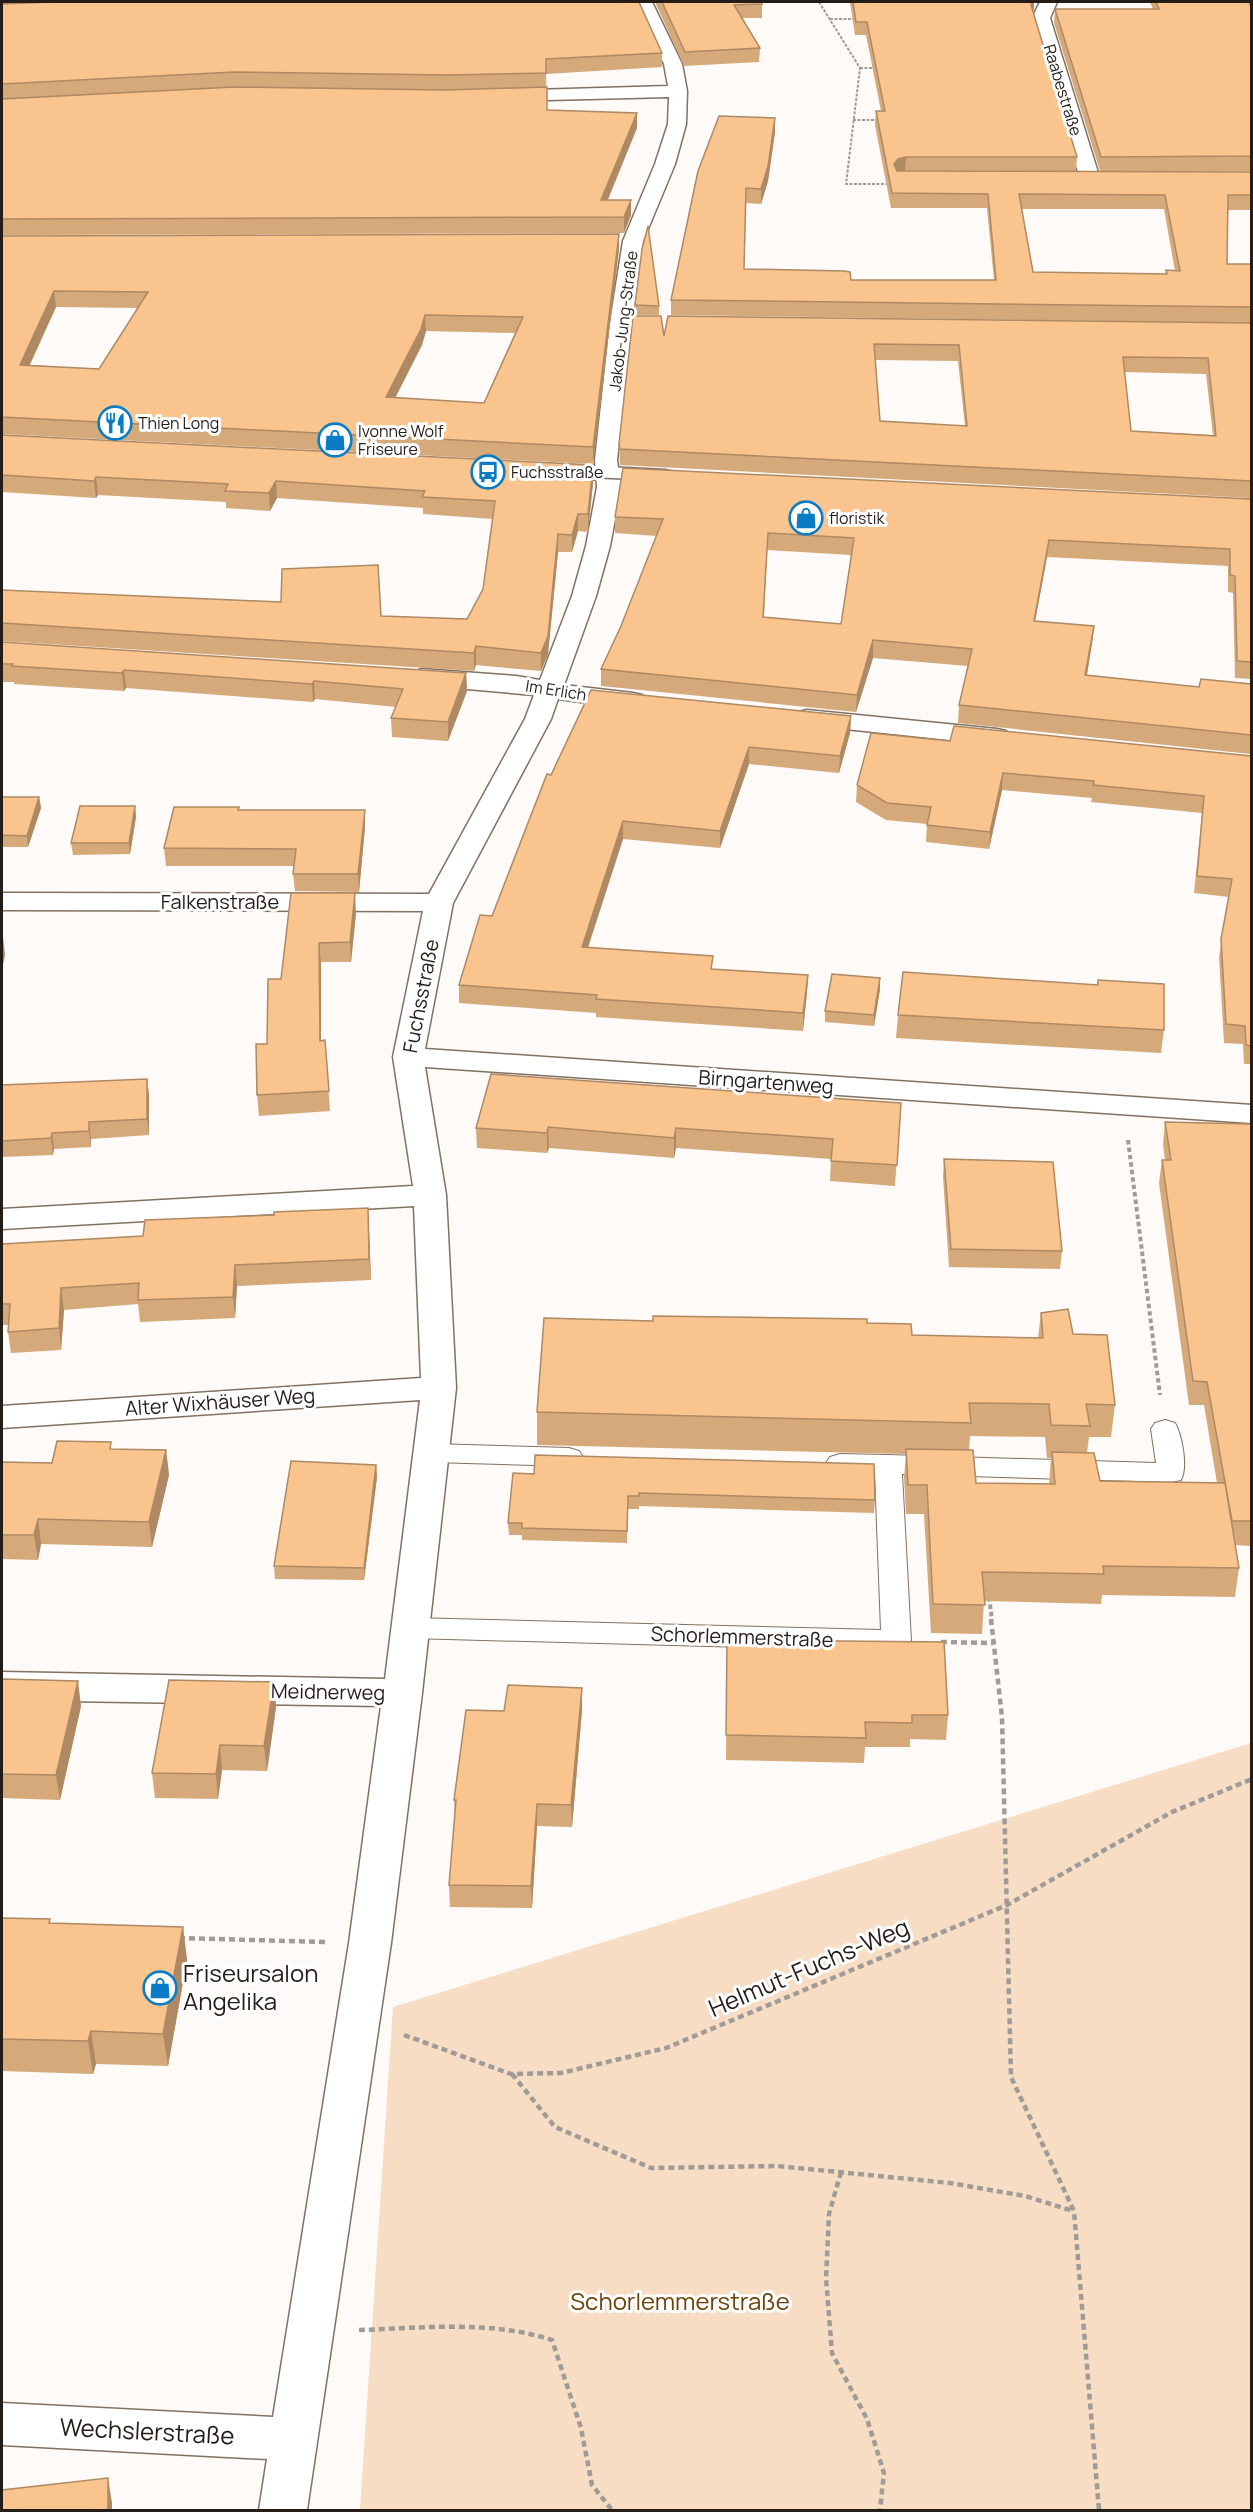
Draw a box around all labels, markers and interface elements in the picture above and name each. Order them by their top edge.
street label: Raabestraße [1039,41,1087,139]
street label: Jakob-Jung-Straße [603,249,643,393]
restaurant icon: Thien Long [97,405,133,441]
place label: Thien Long [138,412,219,434]
place label: Ivonne Wolf Friseure [358,420,444,460]
shop icon: Ivonne Wolf Friseure [317,422,353,458]
bus stop icon: Fuchsstraße [470,454,506,490]
place label: Fuchsstraße [511,461,603,483]
shop icon: floristik [788,500,824,536]
place label: floristik [829,507,886,529]
street label: Im Erlich [524,674,588,706]
street label: Falkenstraße [161,888,279,915]
street label: Fuchsstraße [396,937,445,1055]
street label: Birngartenweg [697,1063,835,1100]
street label: Alter Wixhäuser Weg [124,1381,316,1422]
street label: Schorlemmerstraße [650,1620,834,1653]
street label: Meidnerweg [271,1677,385,1706]
street label: Helmut-Fuchs-Weg [703,1909,914,2024]
place label: Friseursalon Angelika [183,1956,318,2017]
shop icon: Friseursalon Angelika [142,1970,178,2006]
park label: Schorlemmerstraße [570,2284,790,2317]
street label: Wechslerstraße [59,2409,235,2452]

